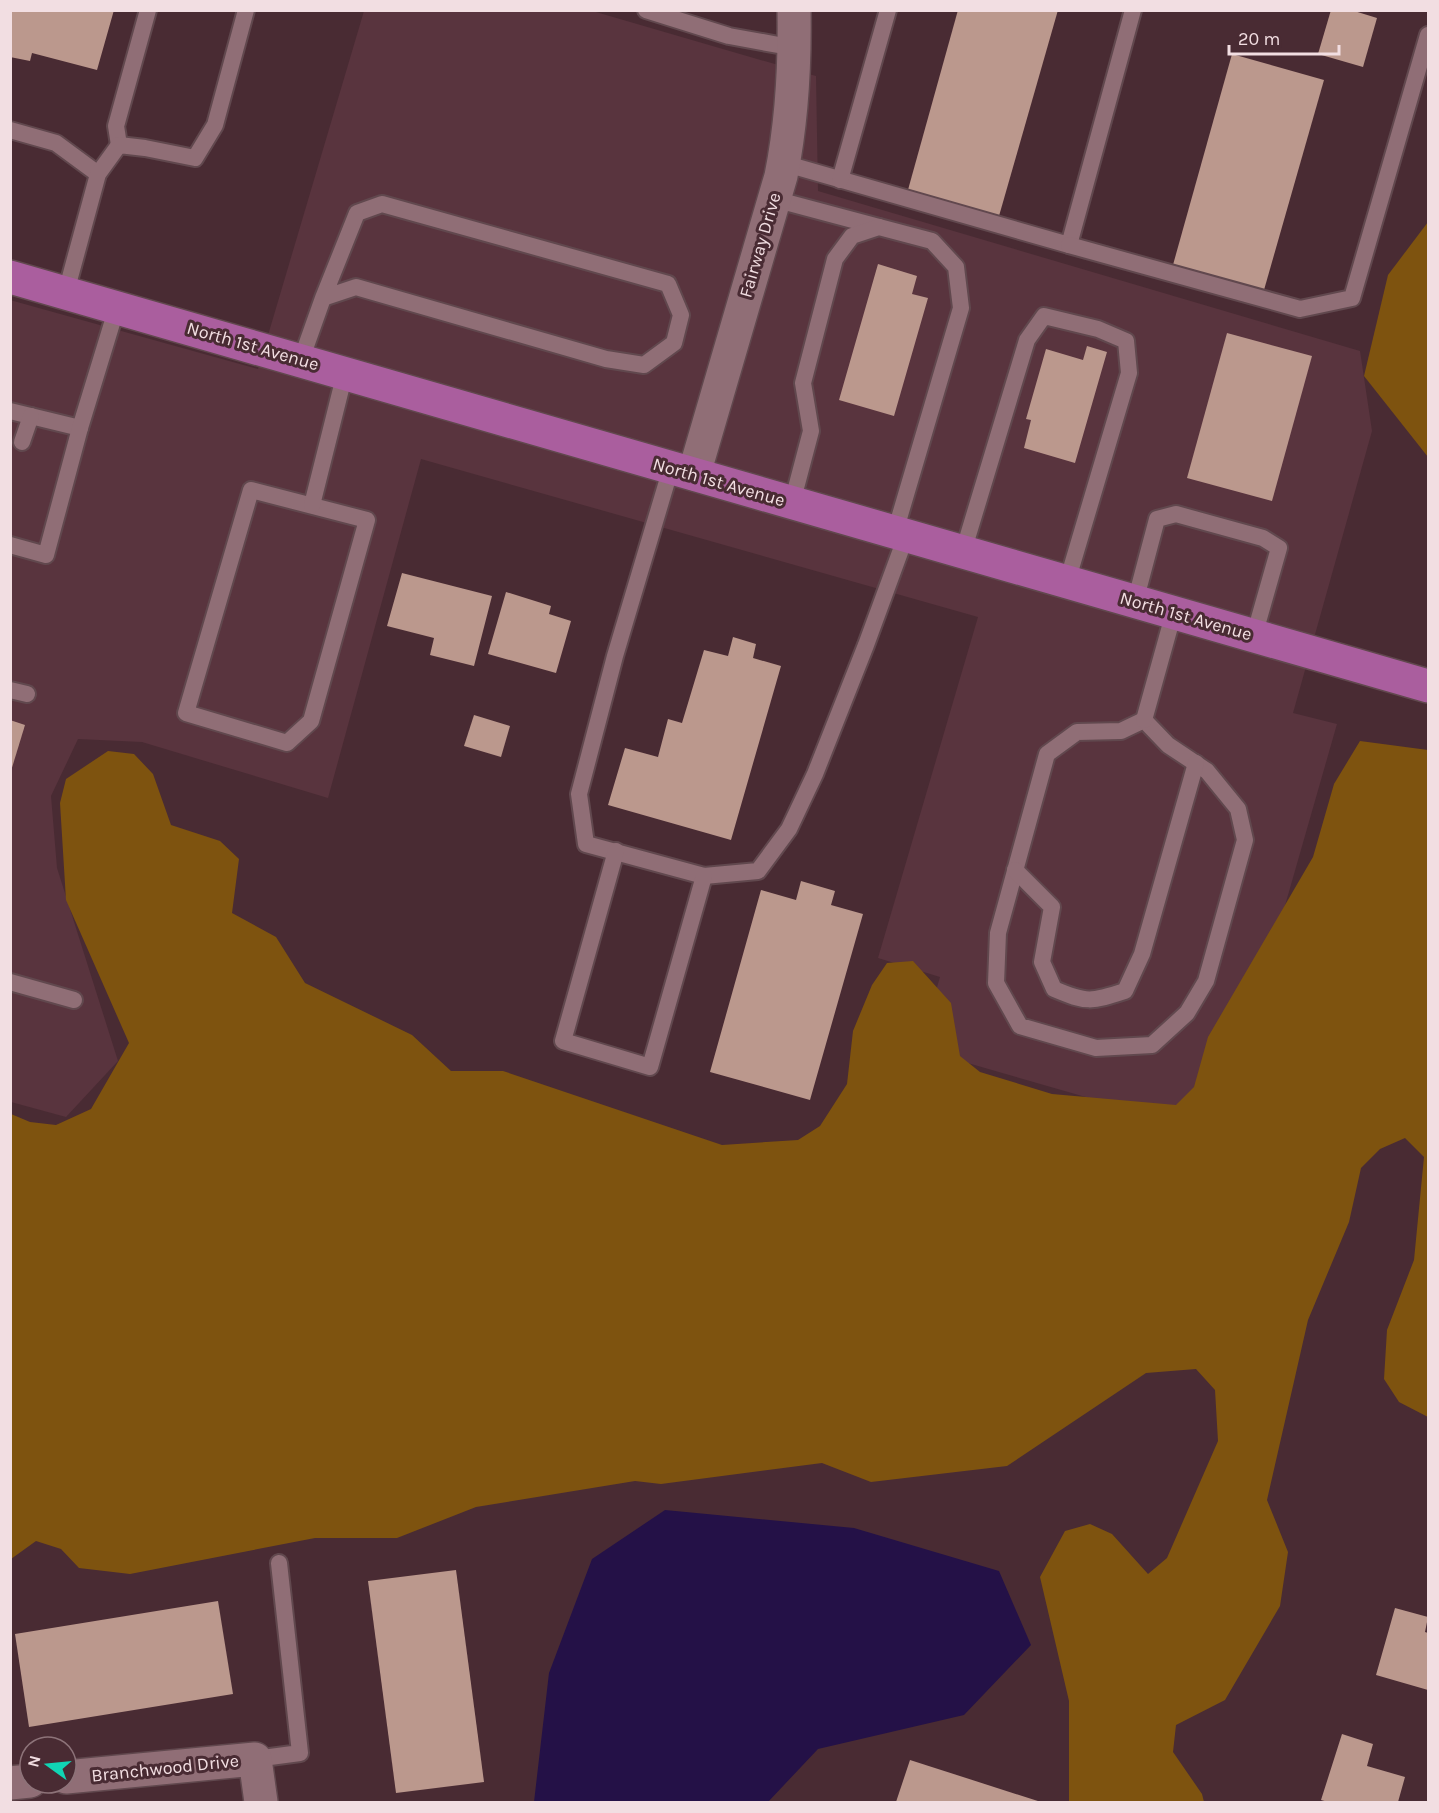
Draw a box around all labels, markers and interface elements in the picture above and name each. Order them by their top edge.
scale bar [1229,18,1338,56]
text: 20 m [1238,28,1280,50]
street label: Fairway Drive [734,190,786,300]
street label: North 1st Avenue [184,317,322,375]
street label: North 1st Avenue [650,453,788,511]
street label: North 1st Avenue [1117,587,1255,645]
north arrow [18,1735,78,1795]
street label: Branchwood Drive [90,1749,240,1787]
text: N [23,1753,45,1769]

